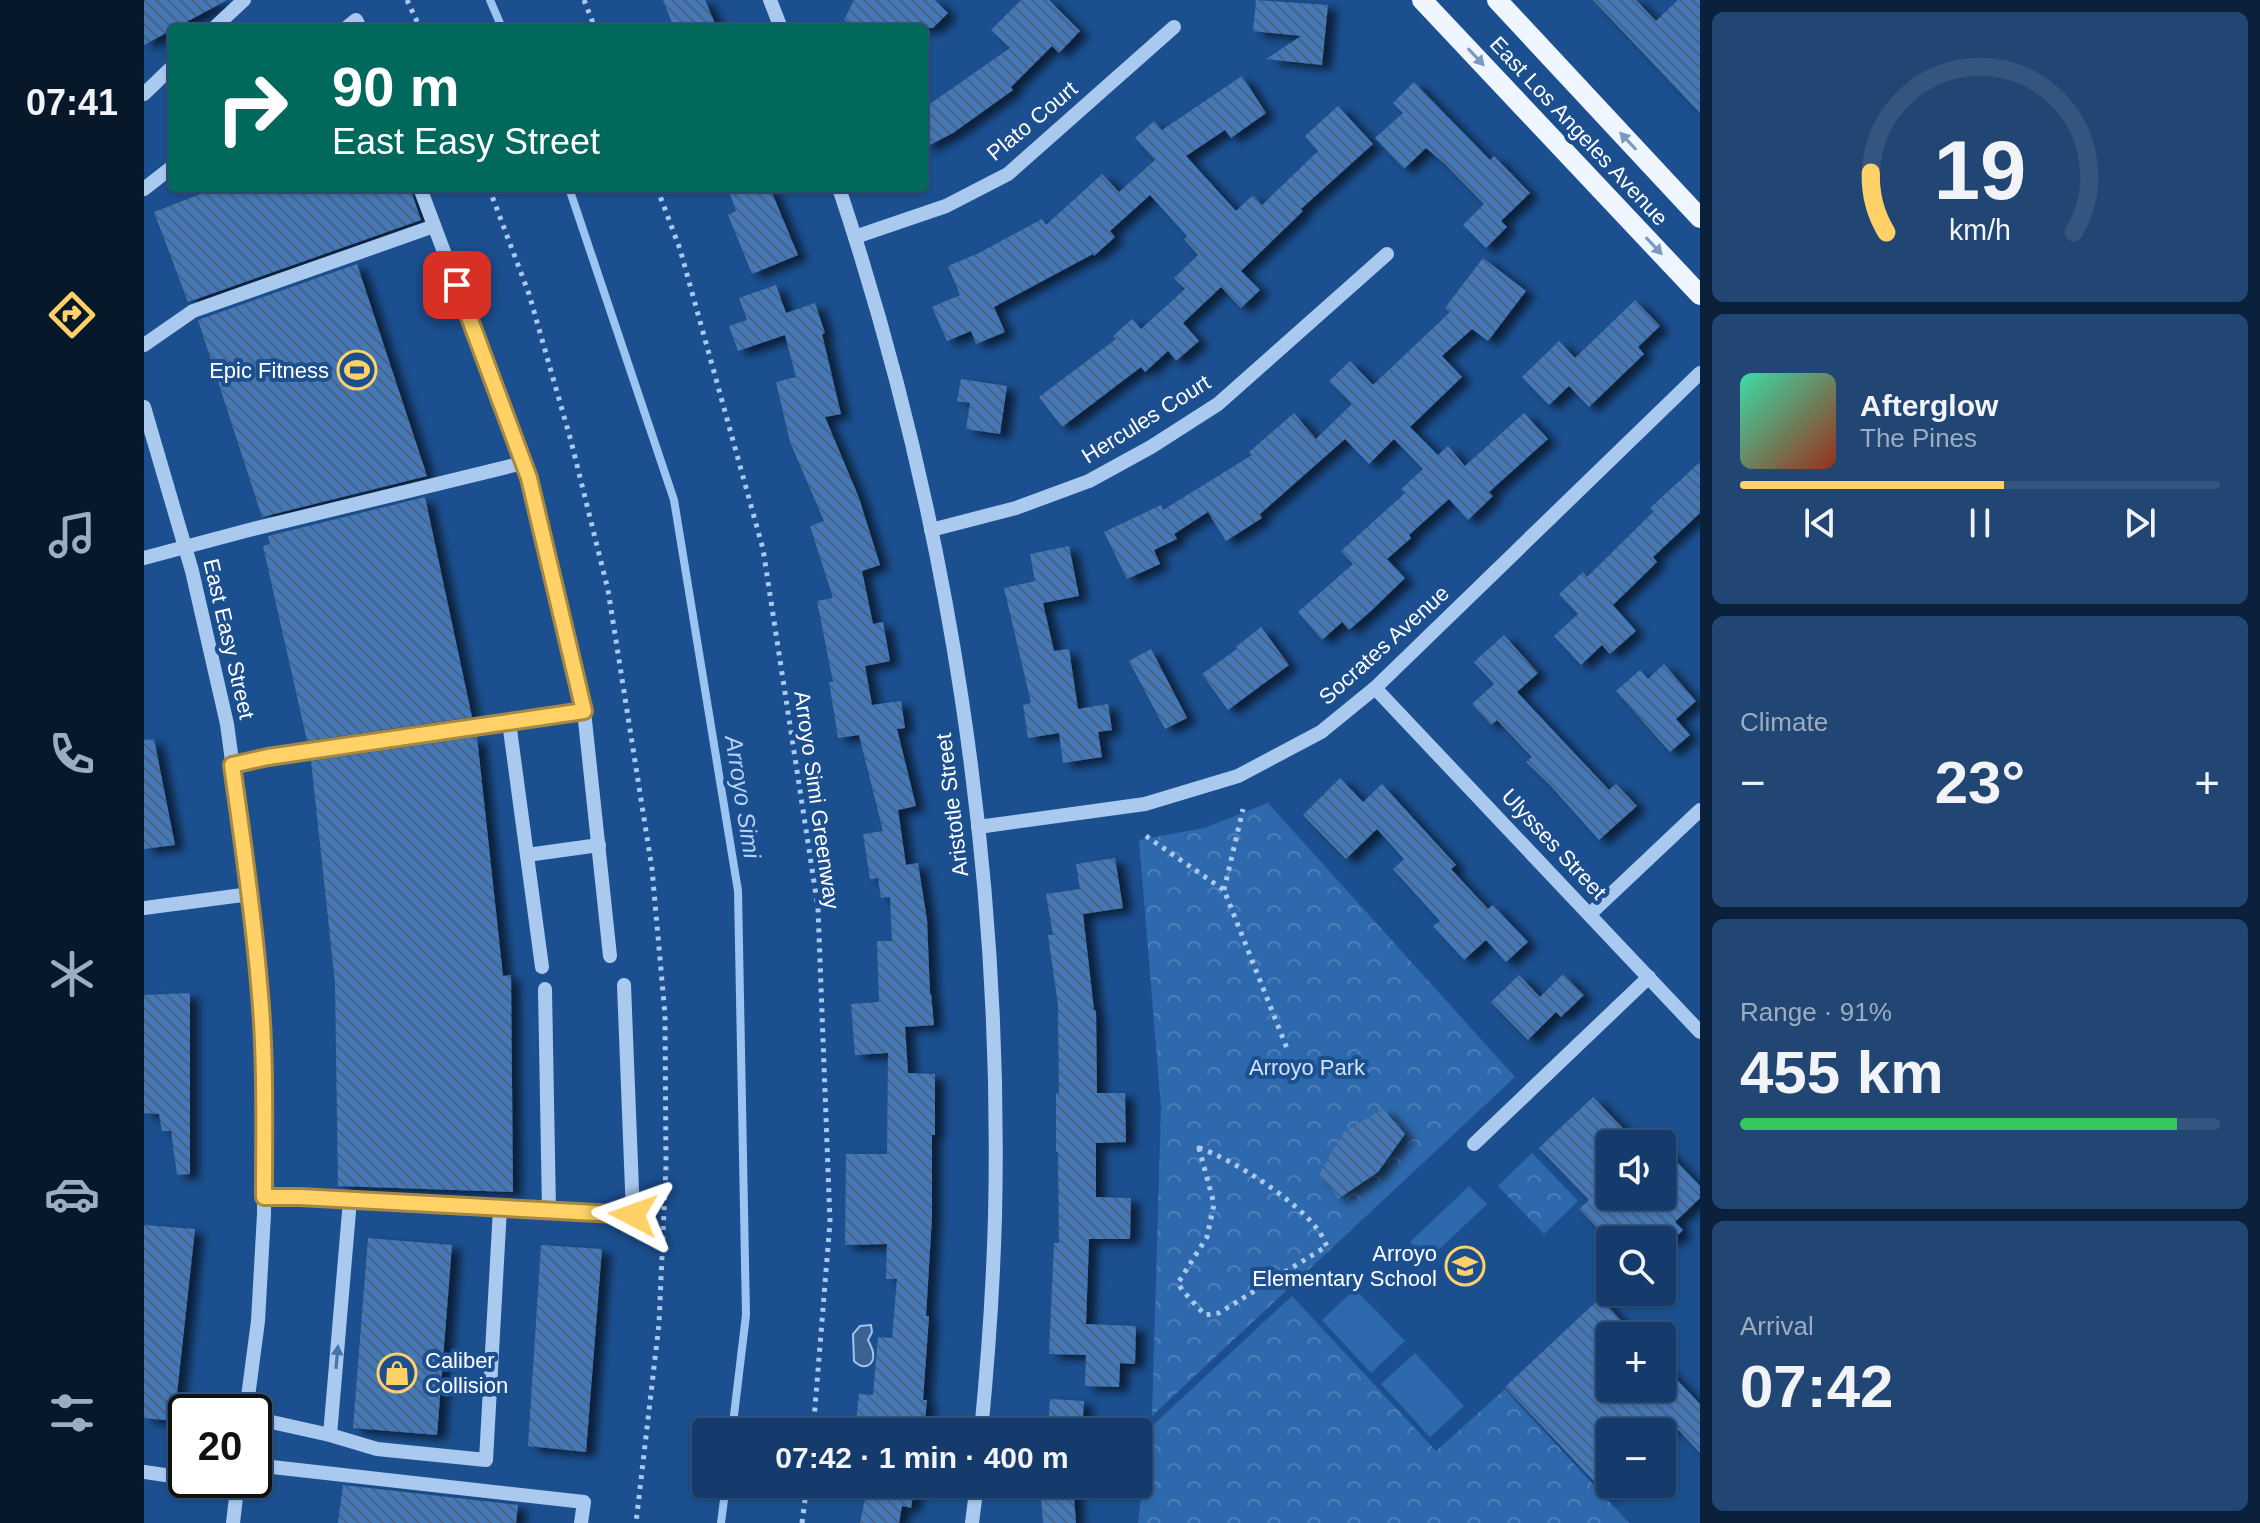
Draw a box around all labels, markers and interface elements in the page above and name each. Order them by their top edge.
street label: East Los Angeles Avenue [1485,31,1673,231]
one-way arrow [1466,47,1484,66]
text: 90 m [332,55,460,118]
icon: right [200,56,304,160]
street label: Plato Court [982,76,1082,166]
text: 07:41 [26,82,118,123]
text: East Easy Street [332,121,600,162]
text: 19 [1934,124,2026,217]
one-way arrow [1619,131,1637,150]
text: km/h [1949,214,2011,246]
one-way arrow [1644,236,1662,255]
pin [423,251,491,319]
icon: arrive [435,263,479,307]
icon: directions [44,287,100,343]
sports icon: Epic Fitness [336,349,378,391]
place label: Epic Fitness [209,358,329,383]
street label: Hercules Court [1077,370,1215,468]
text: Afterglow [1860,389,1998,422]
text: The Pines [1860,423,1977,453]
icon: previous [1798,501,1842,545]
icon: pause [1958,501,2002,545]
icon: next [2118,501,2162,545]
icon: music [44,507,100,563]
street label: East Easy Street [198,556,260,722]
street label: Socrates Avenue [1314,580,1454,710]
street label: Arroyo Simi Greenway [789,689,845,911]
text: Climate [1740,707,1828,737]
icon: phone [44,726,100,782]
water label: Arroyo Simi [720,732,766,861]
street label: Aristotle Street [931,732,973,878]
text: 23° [1935,749,2025,816]
text: − [1740,758,1766,807]
text: + [2194,758,2220,807]
street label: Ulysses Street [1496,784,1612,904]
icon: climate [44,946,100,1002]
text: Range · 91% [1740,997,1892,1027]
text: 455 km [1740,1039,1944,1106]
park label: Arroyo Park [1249,1055,1366,1080]
map controls [1596,1130,1676,1498]
button: sound [1596,1130,1676,1210]
icon: car [44,1166,100,1222]
position arrow [591,1173,675,1257]
button: search [1596,1226,1676,1306]
place label: Arroyo Elementary School [1252,1241,1437,1291]
school or university icon: Arroyo Elementary School [1444,1245,1486,1287]
text: Arrival [1740,1311,1814,1341]
button: + [1596,1322,1676,1402]
one-way arrow [330,1344,343,1369]
place label: Caliber Collision [425,1348,508,1398]
shop icon: Caliber Collision [376,1352,418,1394]
text: 07:42 [1740,1353,1893,1420]
icon: filters [44,1385,100,1441]
speed limit sign: 20 [168,1394,272,1498]
button: − [1596,1418,1676,1498]
text: 07:42 · 1 min · 400 m [775,1441,1069,1474]

